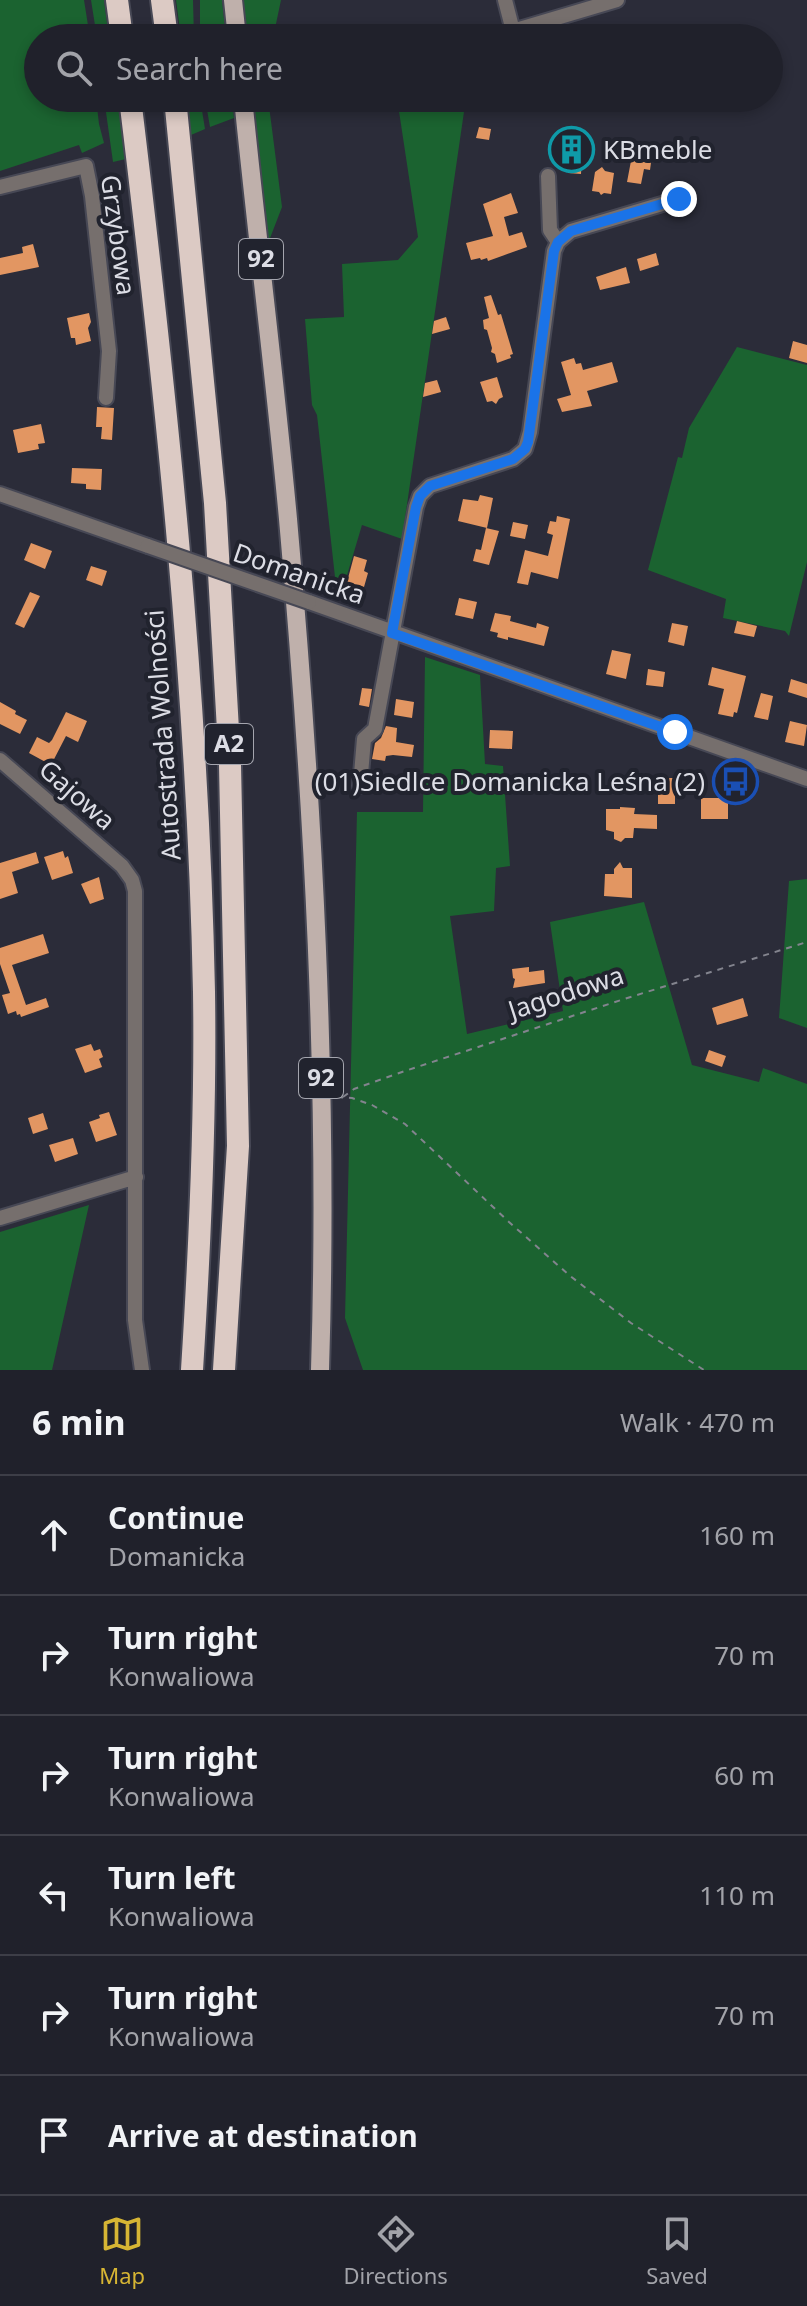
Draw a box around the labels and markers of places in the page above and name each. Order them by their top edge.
building icon: KBmeble [548,126,596,174]
place label: KBmeble [603,131,712,167]
bus stop icon: (01)Siedlce Domanicka Leśna (2) [712,758,760,806]
place label: (01)Siedlce Domanicka Leśna (2) [315,763,705,799]

